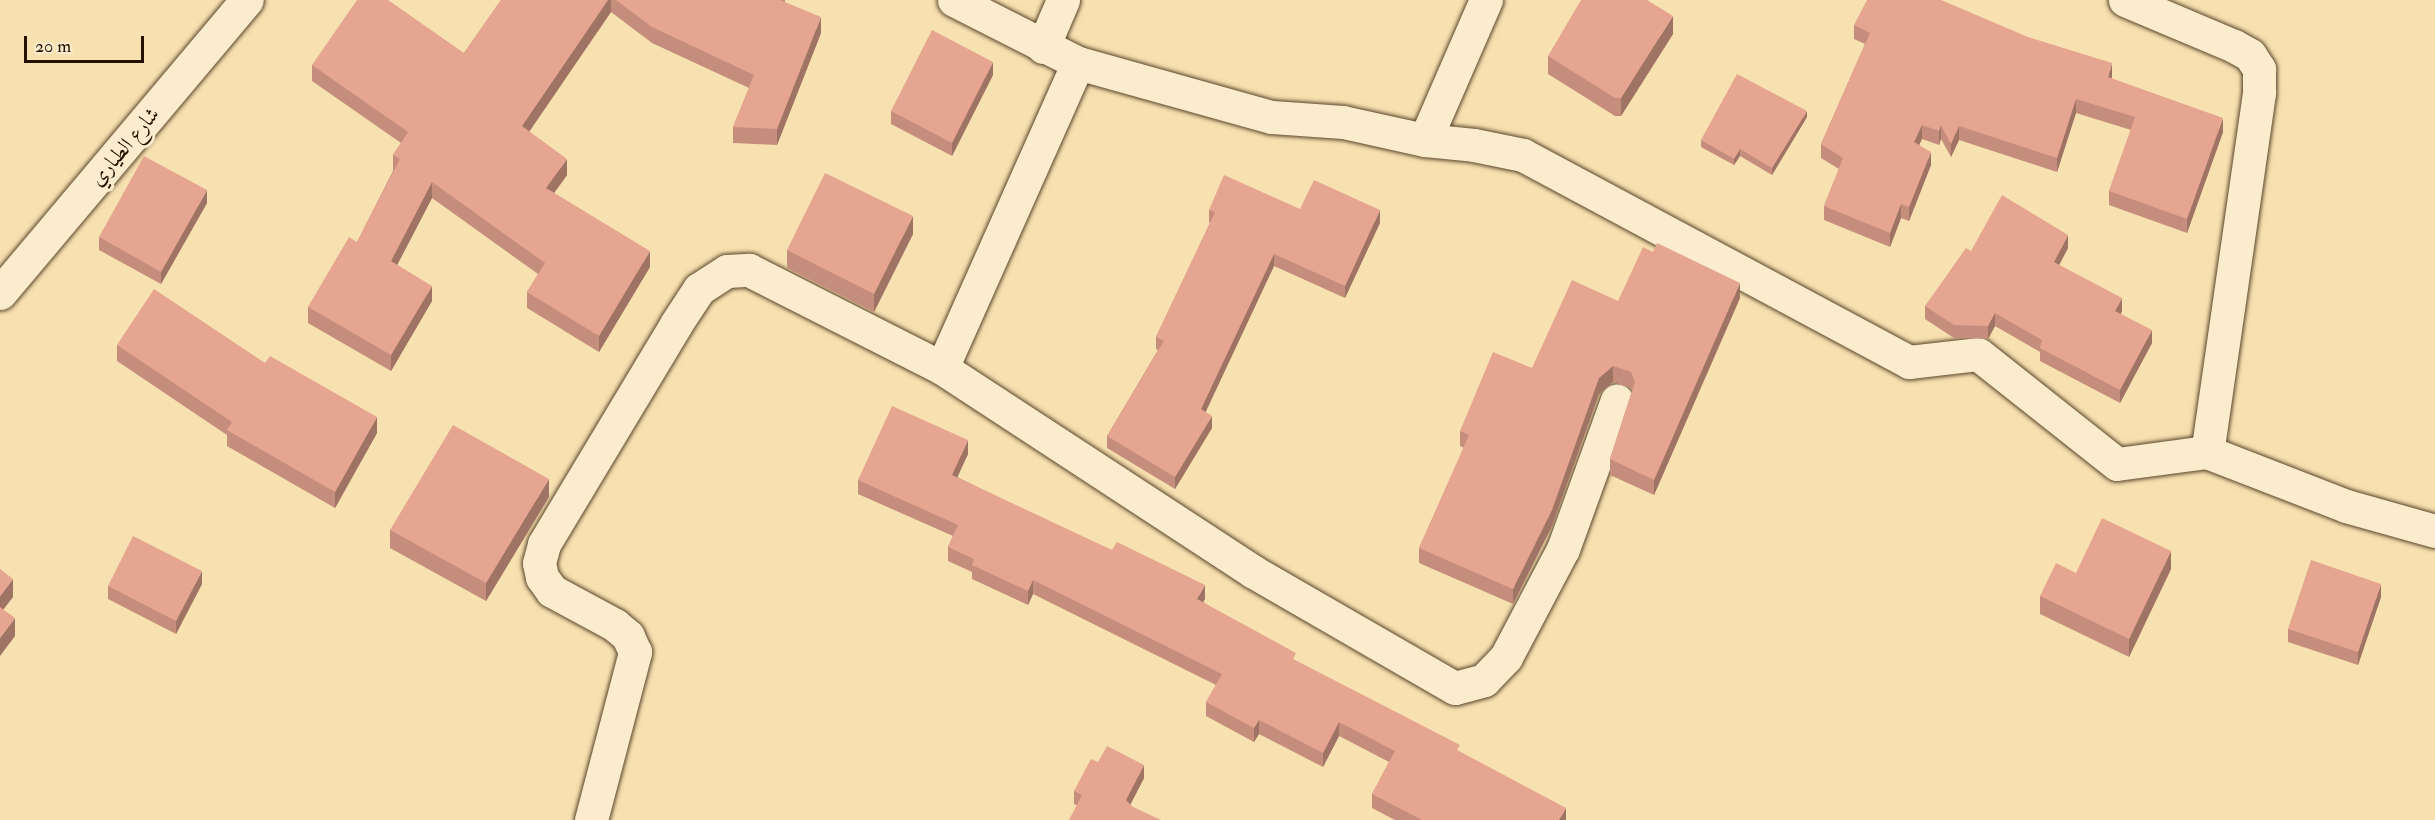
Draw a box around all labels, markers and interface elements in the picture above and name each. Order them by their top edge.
scale bar [27,24,147,62]
text: 20 m [35,35,71,58]
street label: شارع الطياري [85,103,165,191]

